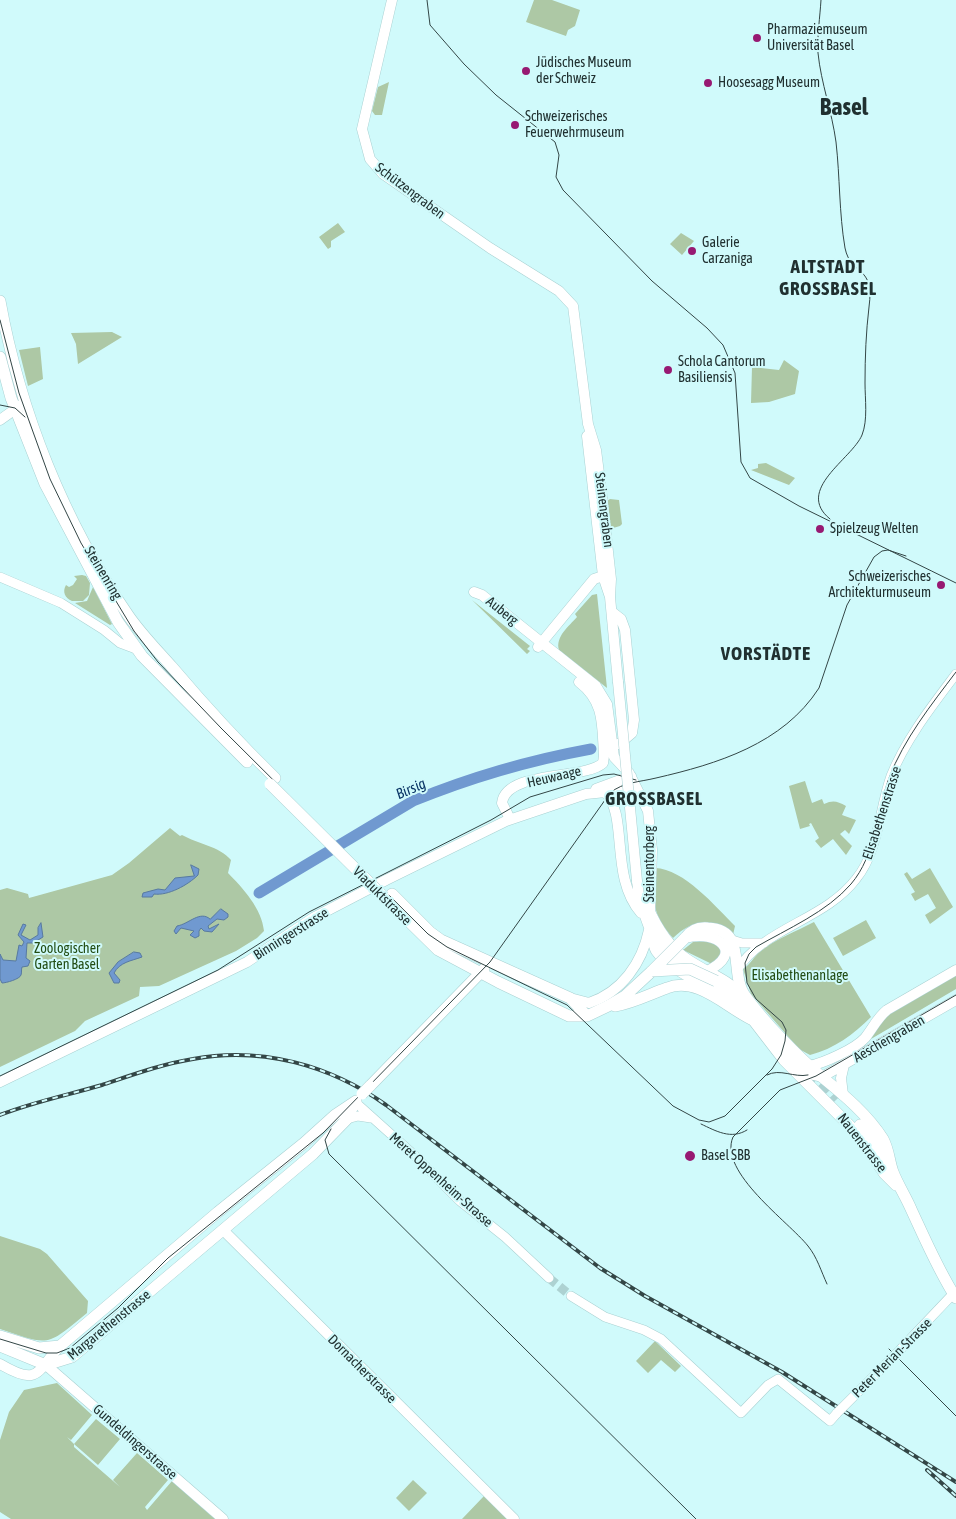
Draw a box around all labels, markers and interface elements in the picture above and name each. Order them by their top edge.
place label: Pharmaziemuseum Universität Basel [767,22,867,54]
marker: Pharmaziemuseum Universität Basel [751,32,763,44]
place label: Jüdisches Museum der Schweiz [536,55,632,88]
marker: Jüdisches Museum der Schweiz [520,65,532,77]
place label: Hoosesagg Museum [718,75,820,91]
marker: Hoosesagg Museum [702,77,714,89]
district label: Basel [820,93,868,121]
place label: Schweizerisches Feuerwehrmuseum [525,109,624,142]
marker: Schweizerisches Feuerwehrmuseum [509,119,521,131]
street label: Schützengraben [372,159,448,223]
place label: Galerie Carzaniga [702,235,753,268]
marker: Galerie Carzaniga [686,245,698,257]
district label: ALTSTADT GROSSBASEL [778,256,878,300]
place label: Schola Cantorum Basiliensis [678,354,766,387]
marker: Schola Cantorum Basiliensis [662,364,674,376]
street label: Steinengraben [591,472,617,548]
place label: Spielzeug Welten [830,521,919,537]
marker: Spielzeug Welten [814,523,826,535]
street label: Steinenring [80,543,126,603]
place label: Schweizerisches Architekturmuseum [829,569,931,602]
marker: Schweizerisches Architekturmuseum [935,579,947,591]
street label: Auberg [483,593,521,629]
district label: VORSTÄDTE [720,643,812,665]
street label: Heuwaage [526,763,582,791]
street label: Elisabethenstrasse [859,764,905,862]
water label: Birsig [393,775,429,803]
district label: GROSSBASEL [604,788,704,810]
street label: Steinentorberg [642,826,658,902]
street label: Viaduktstrasse [349,863,415,929]
street label: Binningerstrasse [250,904,332,964]
park label: Zoologischer Garten Basel [34,941,100,974]
park label: Elisabethenanlage [752,968,848,984]
street label: Aeschengraben [850,1012,928,1066]
street label: Nauenstrasse [834,1110,890,1176]
street label: Meret Oppenheim-Strasse [386,1129,496,1231]
place label: Basel SBB [701,1148,750,1164]
marker: Basel SBB [683,1149,697,1163]
street label: Margarethenstrasse [64,1286,154,1364]
street label: Peter Merian-Strasse [849,1315,935,1401]
street label: Dornacherstrasse [324,1331,400,1407]
street label: Gundeldingerstrasse [89,1401,181,1483]

